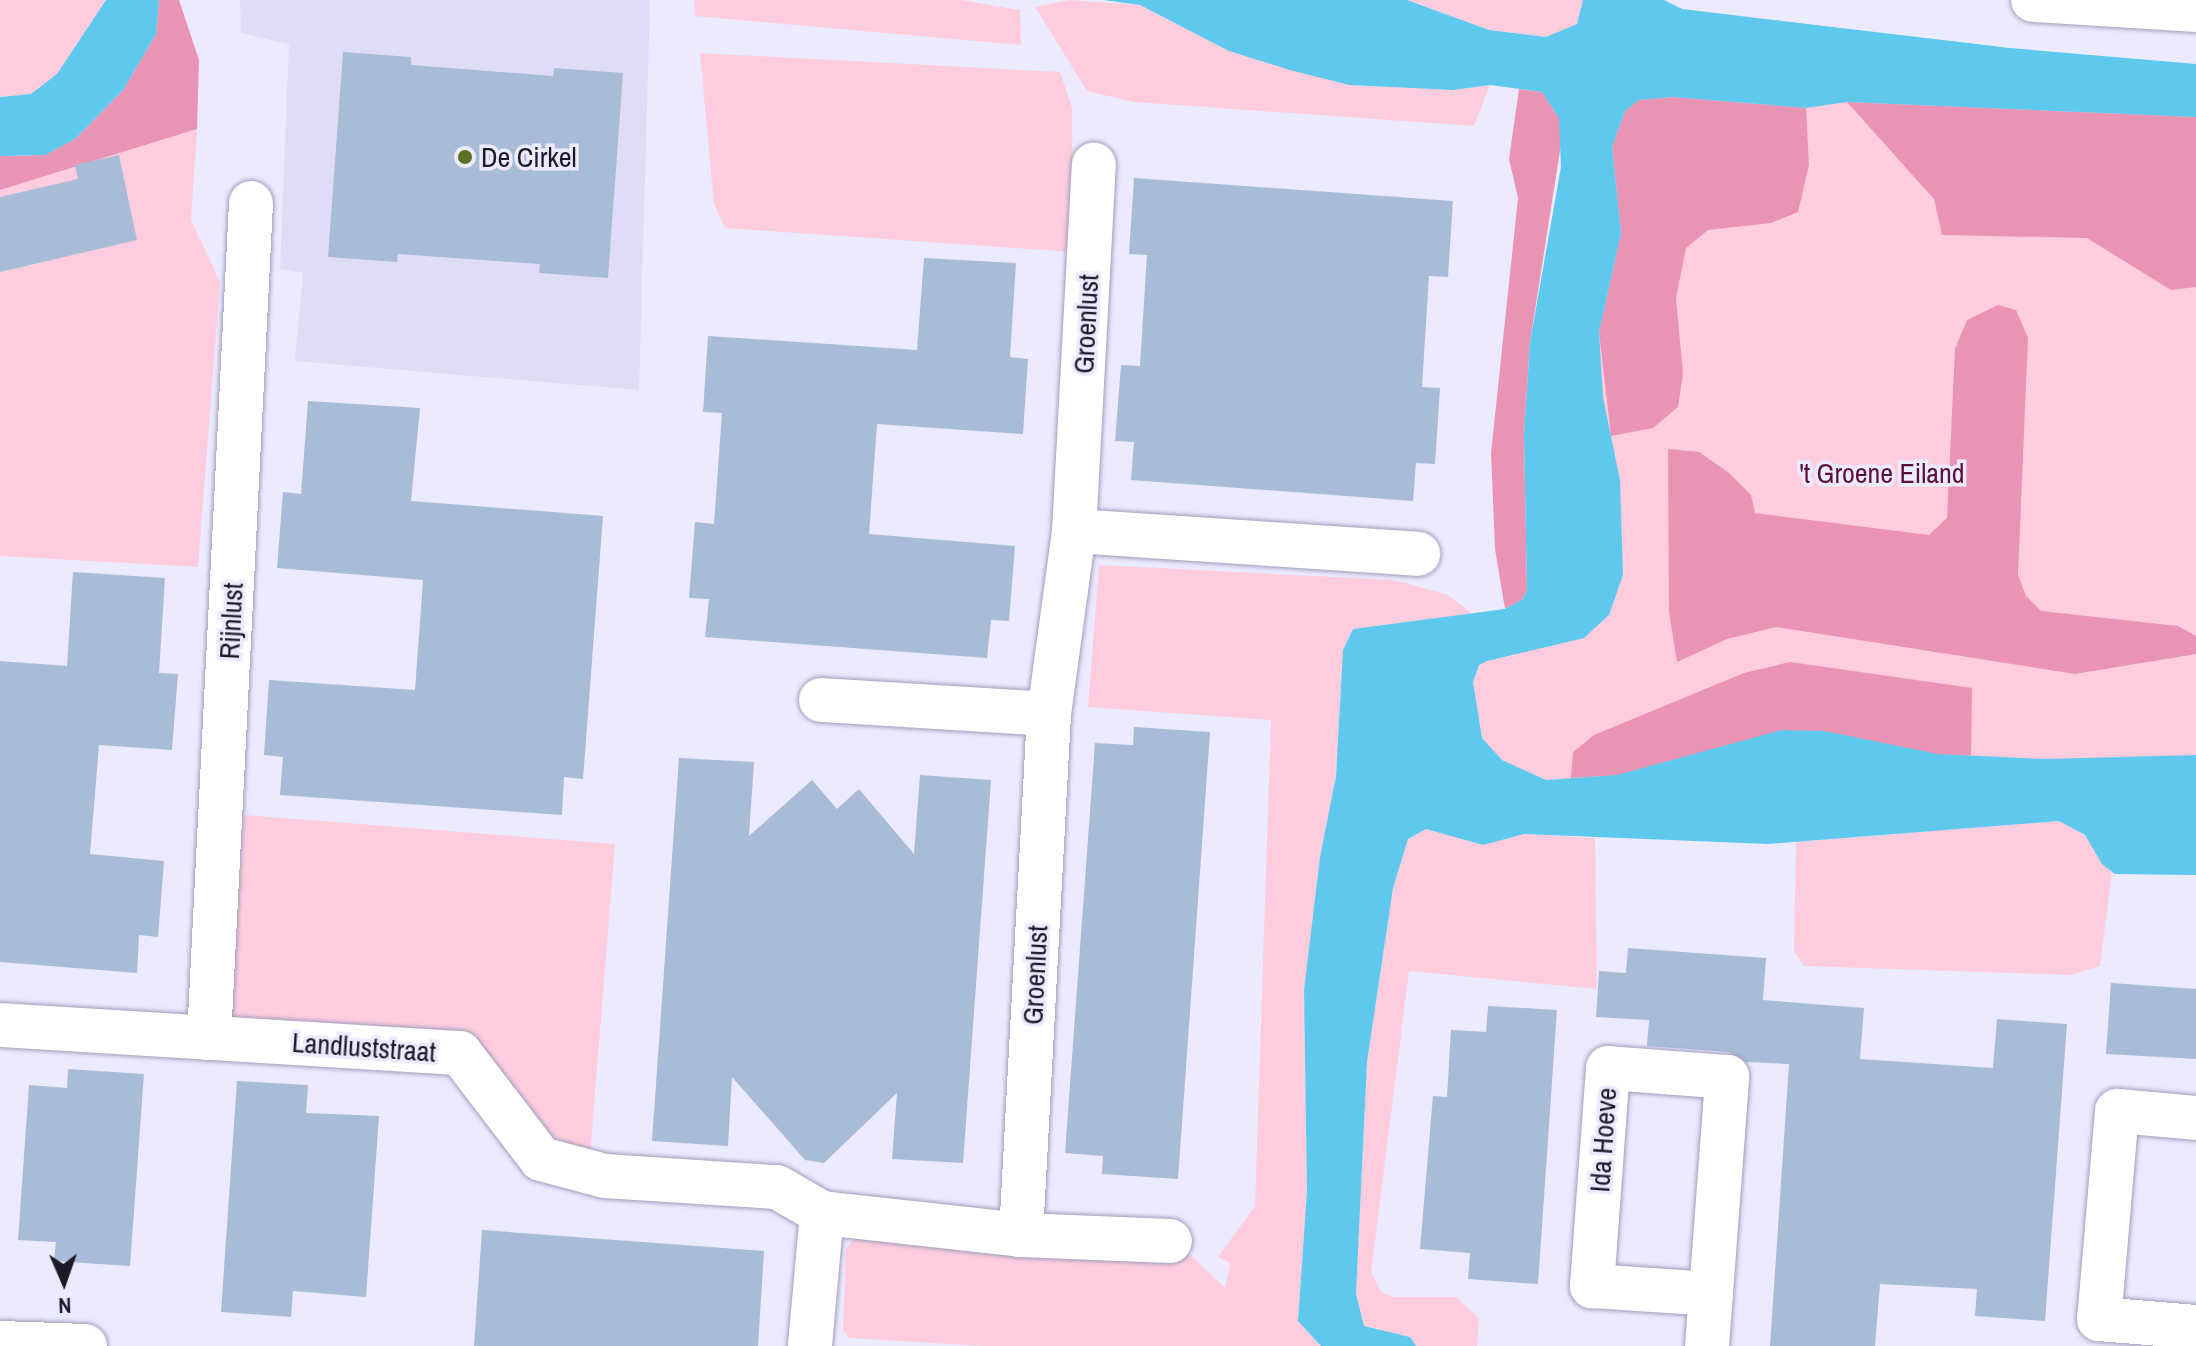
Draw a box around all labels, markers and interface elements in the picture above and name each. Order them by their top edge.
place label: De Cirkel [481,140,577,174]
marker: De Cirkel [456,148,474,166]
street label: Groenlust [1067,273,1105,375]
park label: 't Groene Eiland [1799,456,1965,490]
street label: Rijnlust [212,582,250,660]
street label: Groenlust [1016,924,1054,1026]
street label: Landluststraat [291,1025,437,1069]
street label: Ida Hoeve [1583,1087,1623,1193]
north arrow [24,1242,104,1322]
text: N [58,1291,72,1321]

